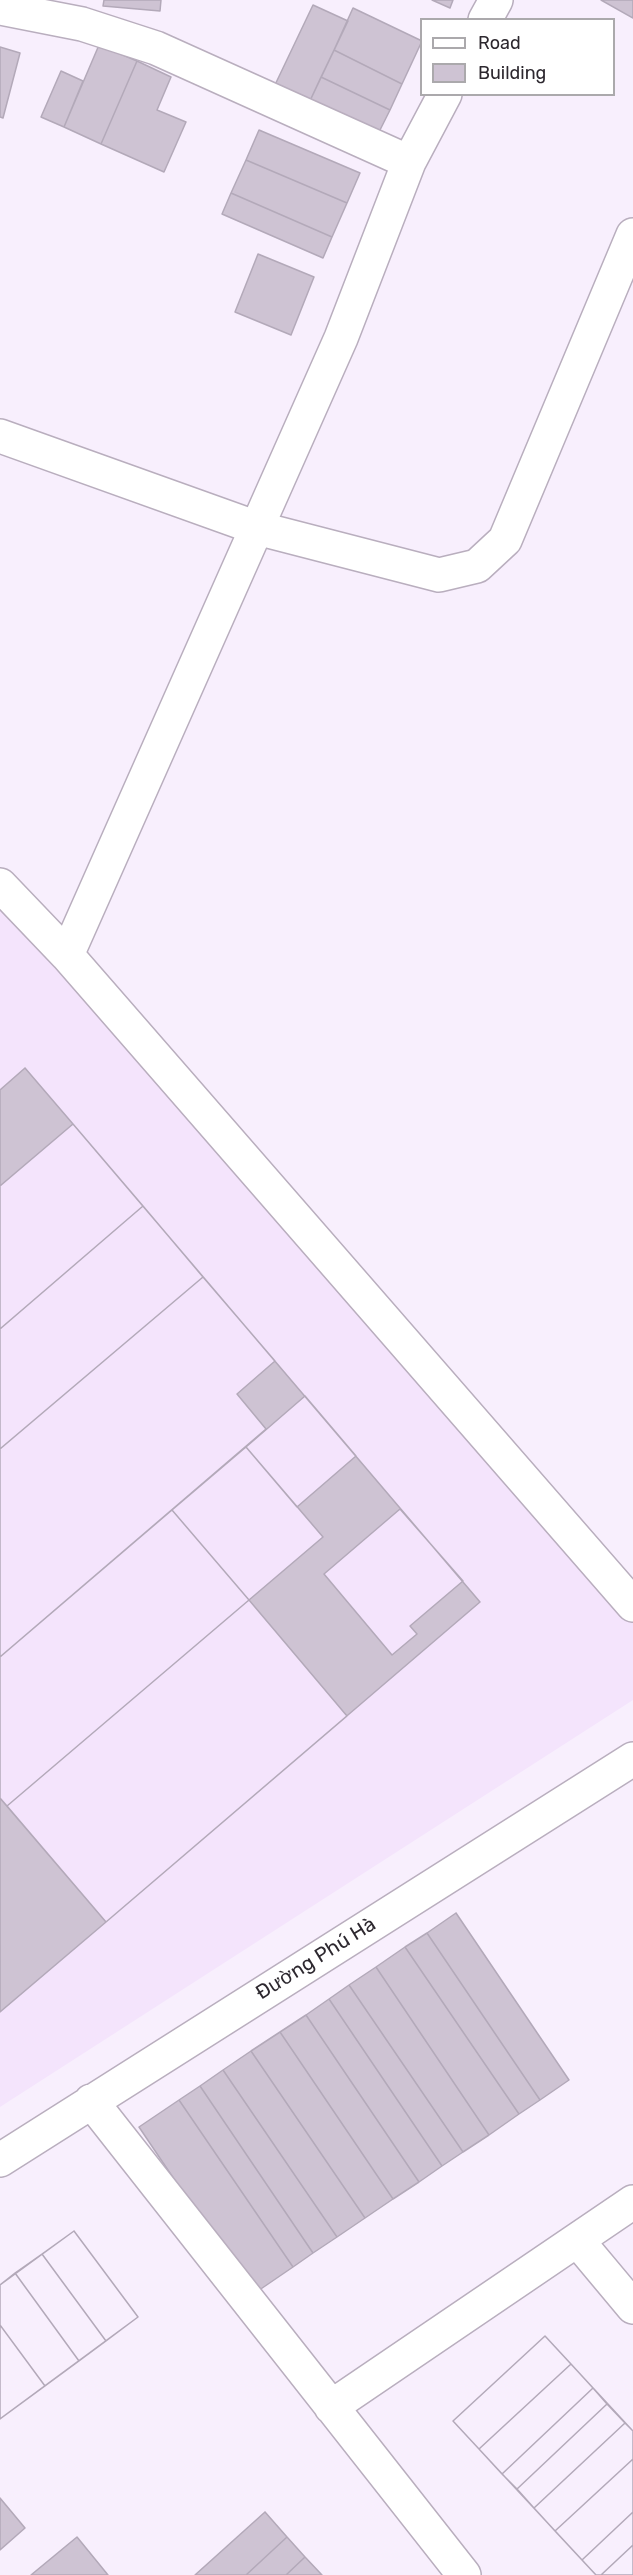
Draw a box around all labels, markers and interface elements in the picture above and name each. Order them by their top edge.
legend [420,18,615,96]
text: Road [478,32,521,54]
text: Building [478,62,546,84]
street label: Đường Phú Hà [252,1913,380,2005]

